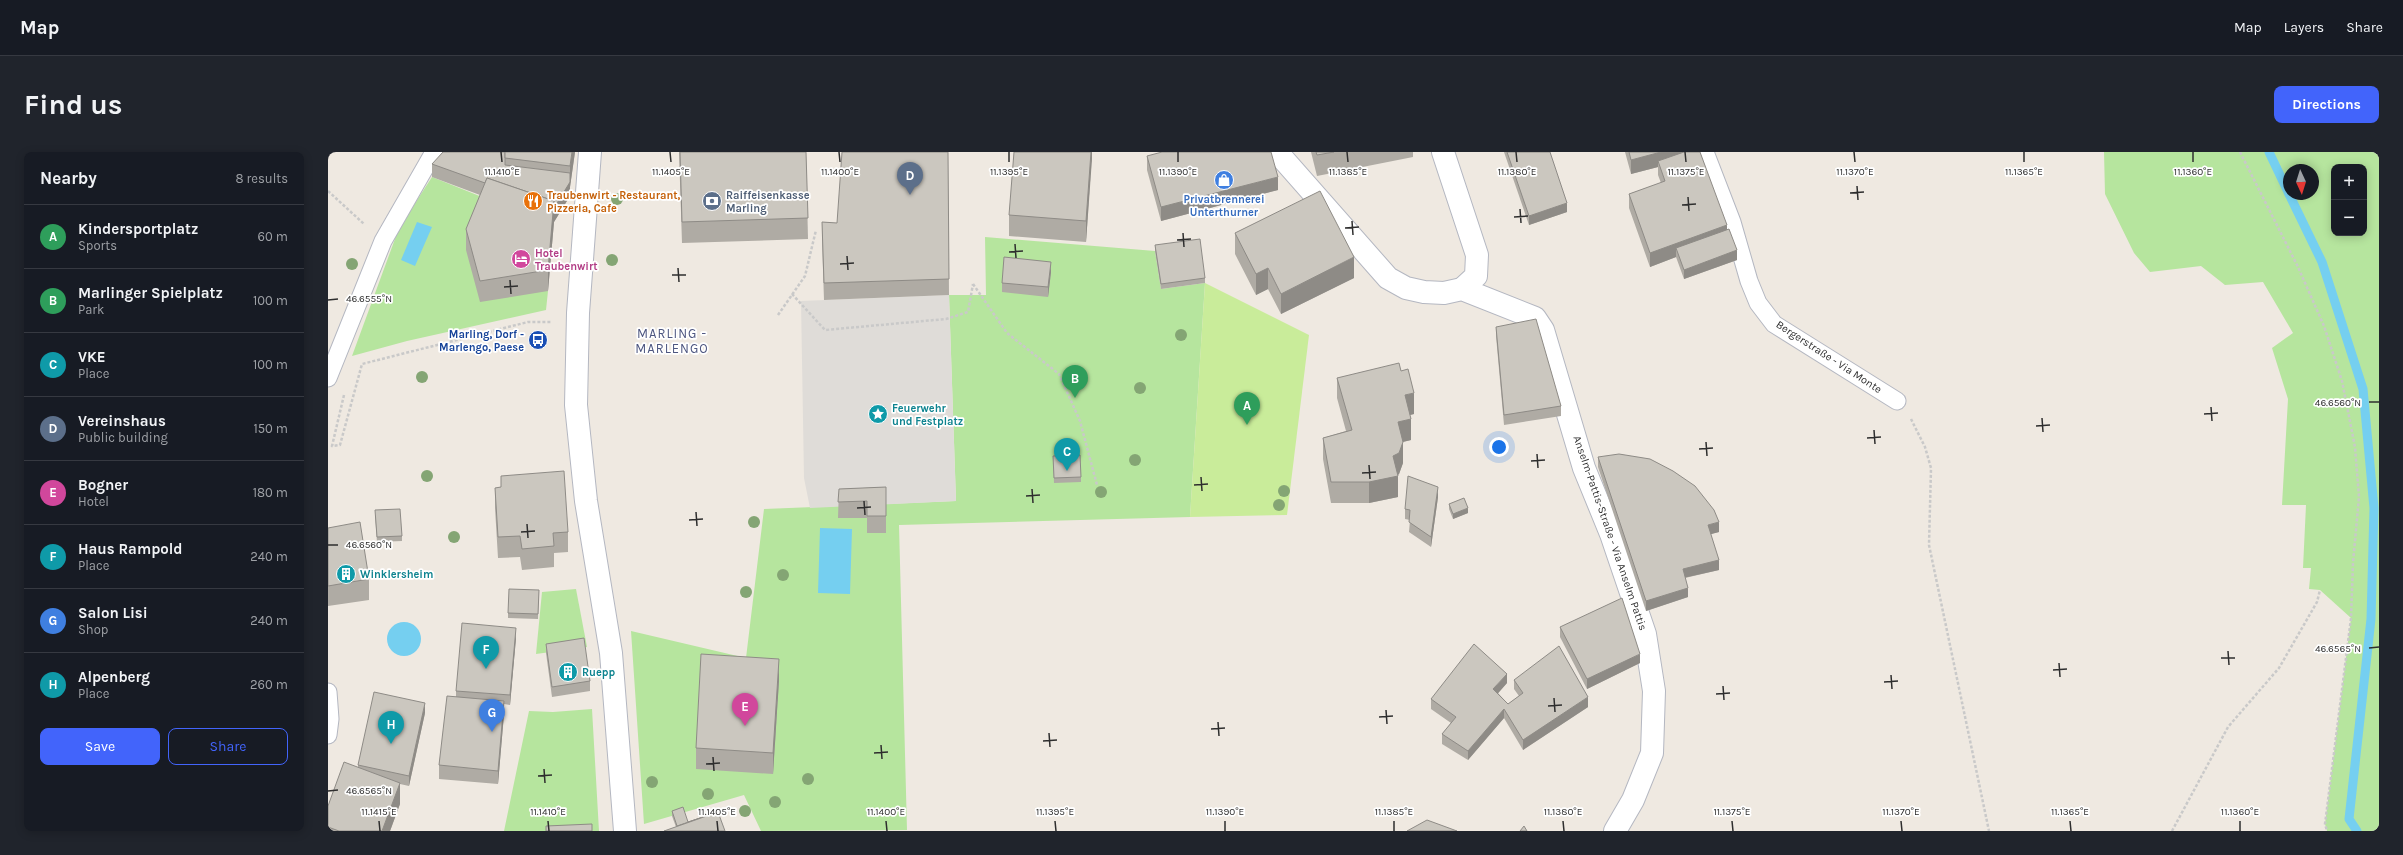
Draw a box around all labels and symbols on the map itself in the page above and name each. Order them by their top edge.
pin: D [897,162,923,195]
north arrow [2283,164,2319,200]
text: 11.1410°E [484,166,520,178]
text: 11.1405°E [652,166,690,178]
text: 11.1400°E [821,166,859,178]
text: 11.1395°E [990,166,1028,178]
text: 11.1390°E [1159,166,1197,178]
text: 11.1385°E [1329,166,1367,178]
text: 11.1380°E [1498,166,1536,178]
text: 11.1375°E [1668,166,1704,178]
text: 11.1370°E [1836,166,1874,178]
text: 11.1365°E [2005,166,2043,178]
text: 11.1360°E [2174,166,2212,178]
shop icon: Privatbrennerei Unterthurner [1213,169,1235,191]
place label: Traubenwirt - Restaurant, Pizzeria, Cafe [547,189,681,215]
place label: Raiffeisenkasse Marling [726,189,810,215]
restaurant icon: Traubenwirt - Restaurant, Pizzeria, Cafe [522,190,544,212]
bank icon: Raiffeisenkasse Marling [701,190,723,212]
place label: Privatbrennerei Unterthurner [1184,193,1265,219]
place label: Hotel Traubenwirt [535,247,598,273]
hotel icon: Hotel Traubenwirt [510,248,532,270]
text: 46.6555°N [346,293,392,305]
street label: Bergerstraße - Via Monte [1774,318,1885,396]
district label: MARLING - MARLENGO [635,326,709,356]
place label: Marling, Dorf - Marlengo, Paese [439,328,524,354]
bus stop icon: Marling, Dorf - Marlengo, Paese [527,329,549,351]
pin: B [1062,365,1088,398]
pin: A [1234,392,1260,425]
text: 46.6560°N [2315,397,2361,409]
place label: Feuerwehr und Festplatz [892,402,963,428]
place icon: Feuerwehr und Festplatz [867,403,889,425]
street label: Anselm-Pattis-Straße - Via Anselm Pattis [1570,434,1650,632]
your location [1489,437,1509,457]
pin: C [1054,438,1080,471]
text: 46.6560°N [346,539,392,551]
building icon: Winklersheim [335,563,357,585]
place label: Winklersheim [360,568,433,581]
pin: F [473,636,499,669]
text: 46.6565°N [2315,643,2361,655]
building icon: Ruepp [557,661,579,683]
place label: Ruepp [582,666,616,679]
pin: E [732,693,758,726]
pin: G [479,699,505,732]
pin: H [378,711,404,744]
text: 46.6565°N [346,785,392,797]
text: 11.1415°E [361,806,397,818]
text: 11.1410°E [530,806,566,818]
text: 11.1405°E [698,806,736,818]
text: 11.1400°E [867,806,905,818]
text: 11.1395°E [1036,806,1074,818]
text: 11.1390°E [1206,806,1244,818]
text: 11.1385°E [1375,806,1413,818]
text: 11.1380°E [1544,806,1582,818]
text: 11.1375°E [1714,806,1750,818]
text: 11.1370°E [1882,806,1920,818]
text: 11.1365°E [2051,806,2089,818]
text: 11.1360°E [2221,806,2259,818]

